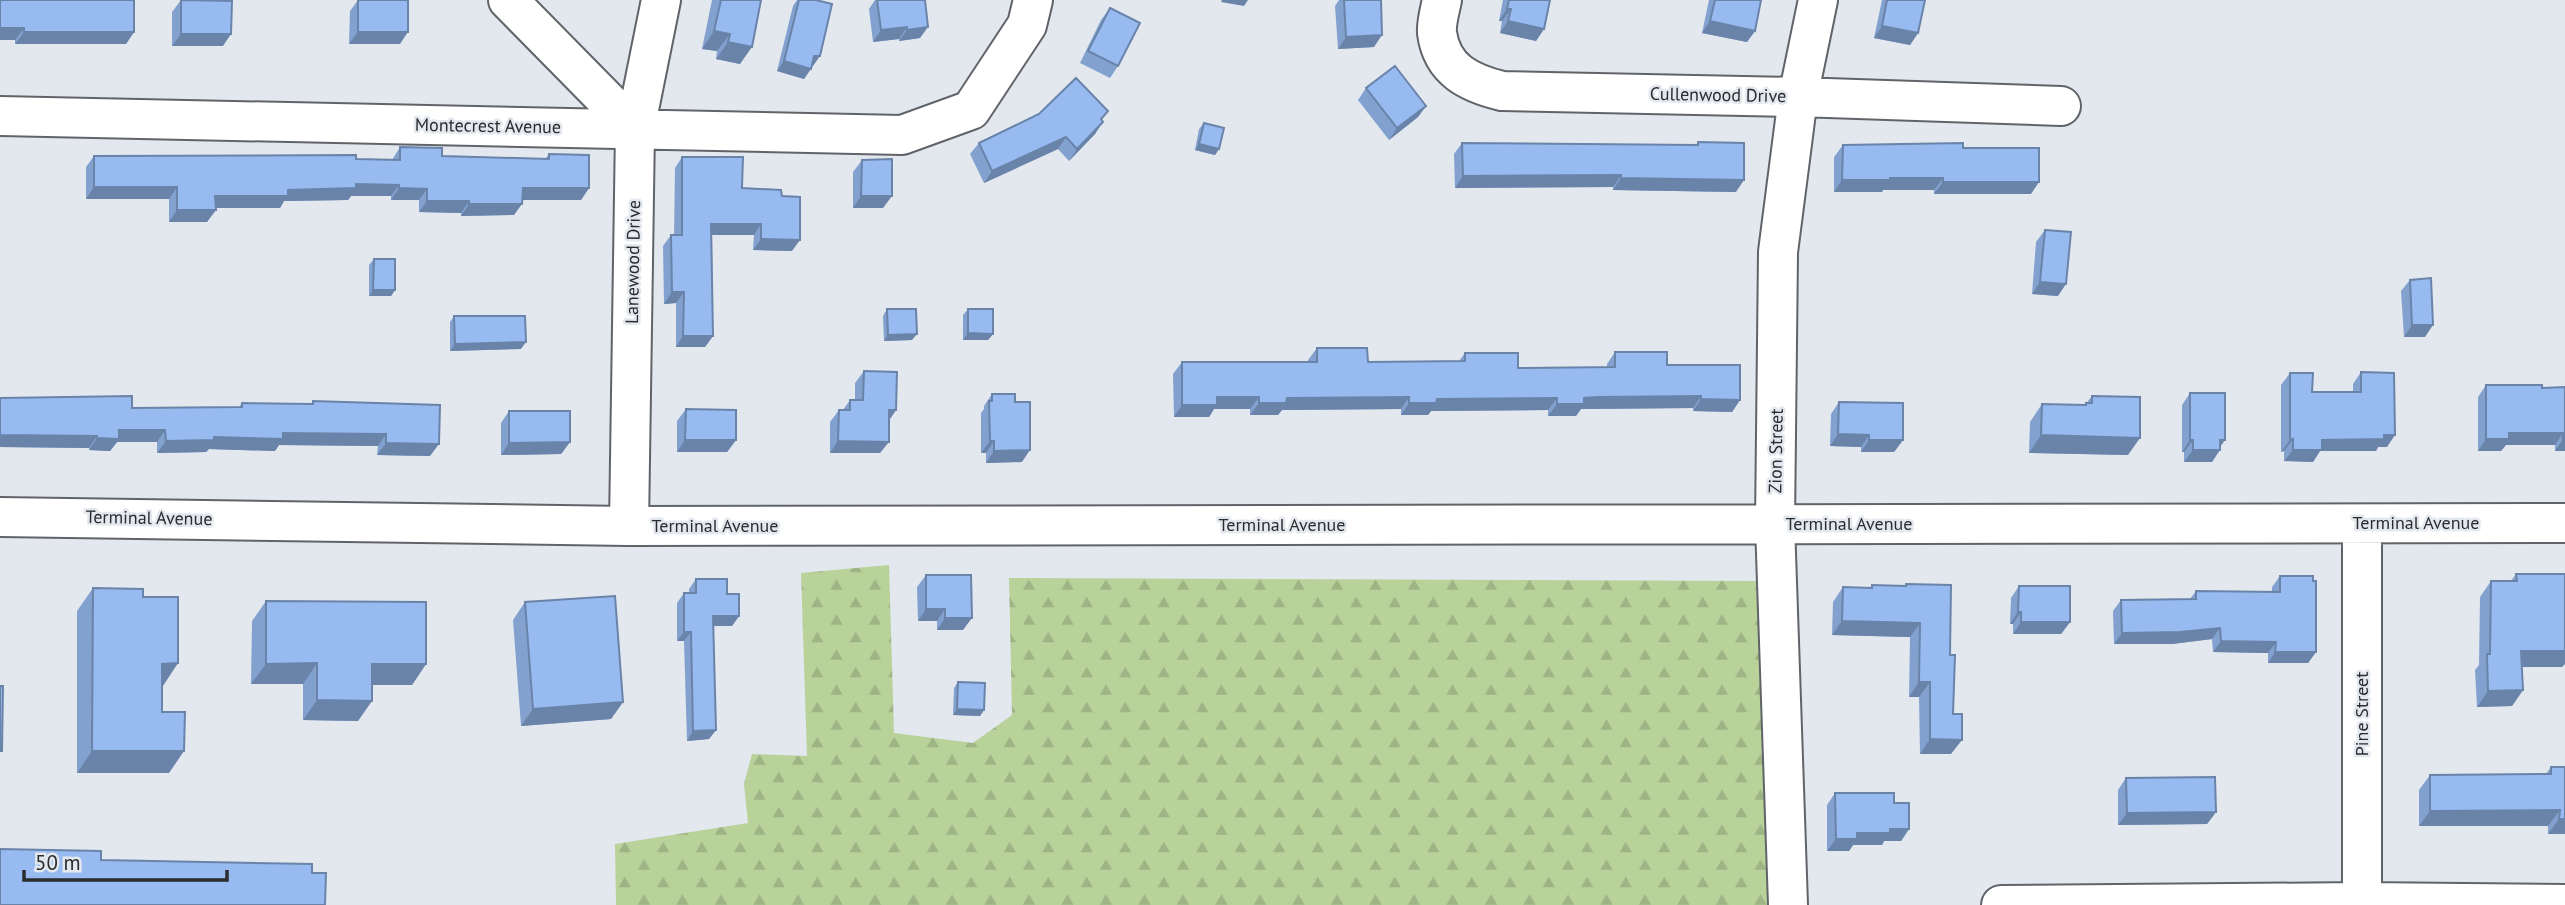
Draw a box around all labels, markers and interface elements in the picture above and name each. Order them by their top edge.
street label: Cullenwood Drive [1650,82,1786,107]
street label: Montecrest Avenue [415,113,561,138]
street label: Lanewood Drive [620,200,645,324]
street label: Zion Street [1763,408,1788,494]
street label: Terminal Avenue [85,505,213,530]
street label: Terminal Avenue [2353,511,2479,534]
street label: Terminal Avenue [1786,512,1912,535]
street label: Terminal Avenue [1219,513,1345,536]
street label: Terminal Avenue [652,514,778,537]
street label: Pine Street [2350,672,2373,756]
scale bar [24,838,228,882]
text: 50 m [35,849,81,876]

